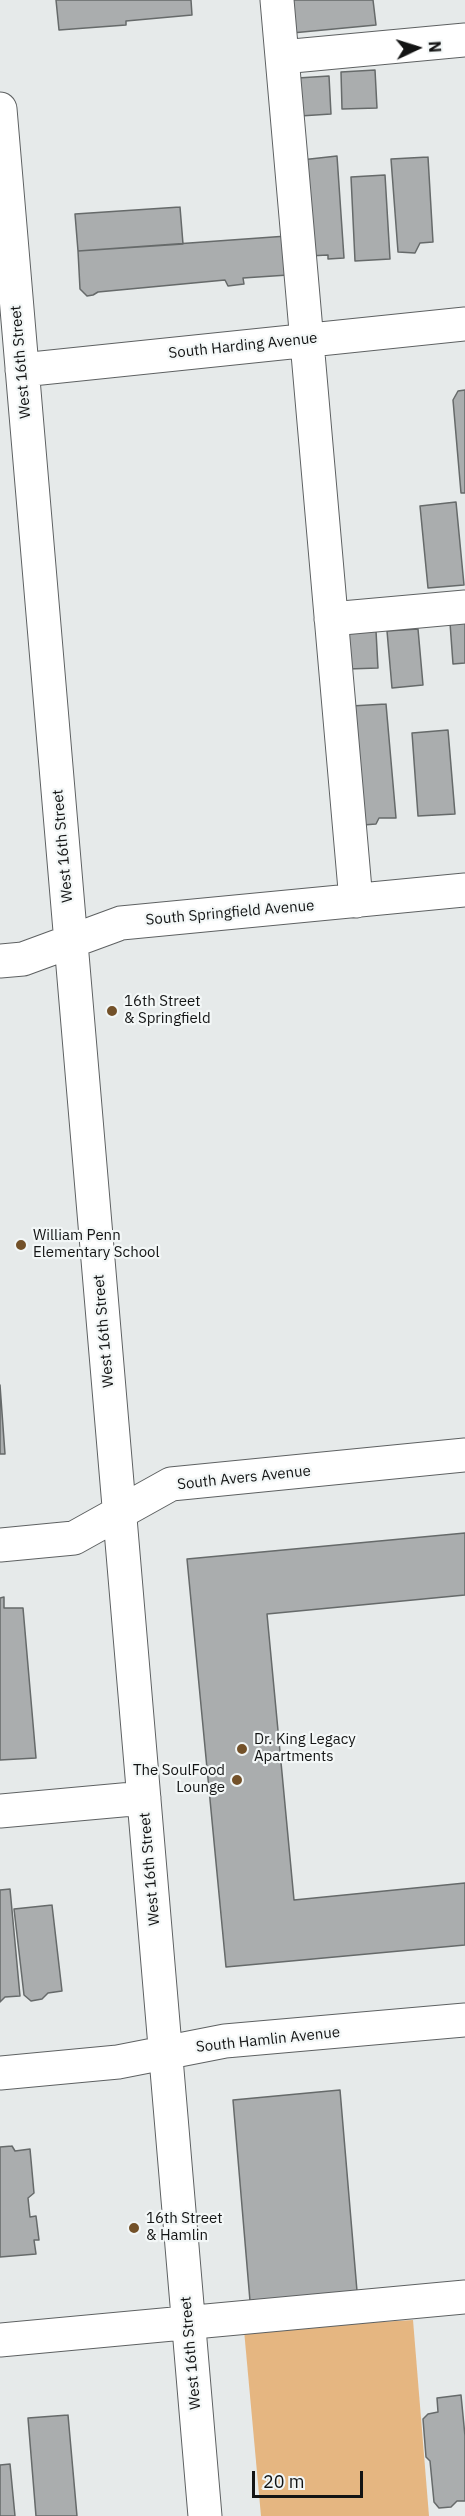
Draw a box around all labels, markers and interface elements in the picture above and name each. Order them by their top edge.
north arrow [387,18,447,78]
text: N [425,40,445,53]
street label: West 16th Street [7,305,35,419]
street label: South Harding Avenue [168,329,318,363]
street label: West 16th Street [49,789,77,903]
street label: South Springfield Avenue [145,897,315,929]
place label: 16th Street & Springfield [124,993,211,1028]
marker: 16th Street & Springfield [105,1004,119,1018]
place label: William Penn Elementary School [33,1227,160,1262]
marker: William Penn Elementary School [14,1238,28,1252]
street label: West 16th Street [90,1274,118,1388]
street label: South Avers Avenue [176,1462,312,1494]
place label: Dr. King Legacy Apartments [254,1731,356,1766]
marker: Dr. King Legacy Apartments [235,1742,249,1756]
place label: The SoulFood Lounge [133,1762,225,1797]
marker: The SoulFood Lounge [230,1773,244,1787]
street label: West 16th Street [136,1812,164,1926]
street label: South Hamlin Avenue [195,2023,341,2057]
place label: 16th Street & Hamlin [146,2210,222,2245]
marker: 16th Street & Hamlin [127,2221,141,2235]
street label: West 16th Street [177,2296,205,2410]
scale bar [255,2459,366,2497]
text: 20 m [263,2470,305,2493]

